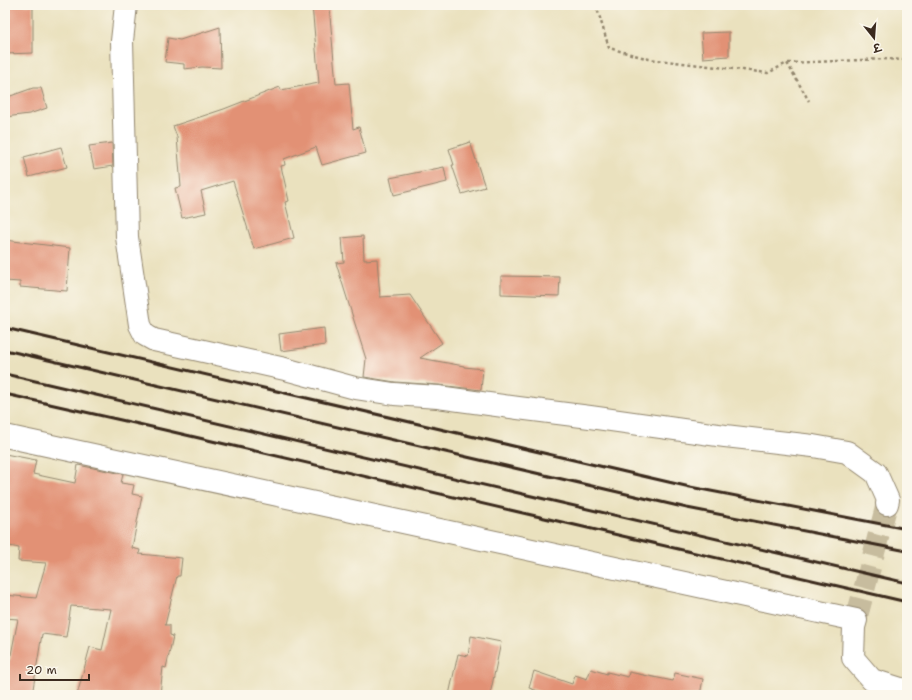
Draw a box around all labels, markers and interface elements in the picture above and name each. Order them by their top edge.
north arrow [854,18,894,58]
text: उ [869,39,883,56]
scale bar [20,656,89,682]
text: 20 m [26,662,57,678]

